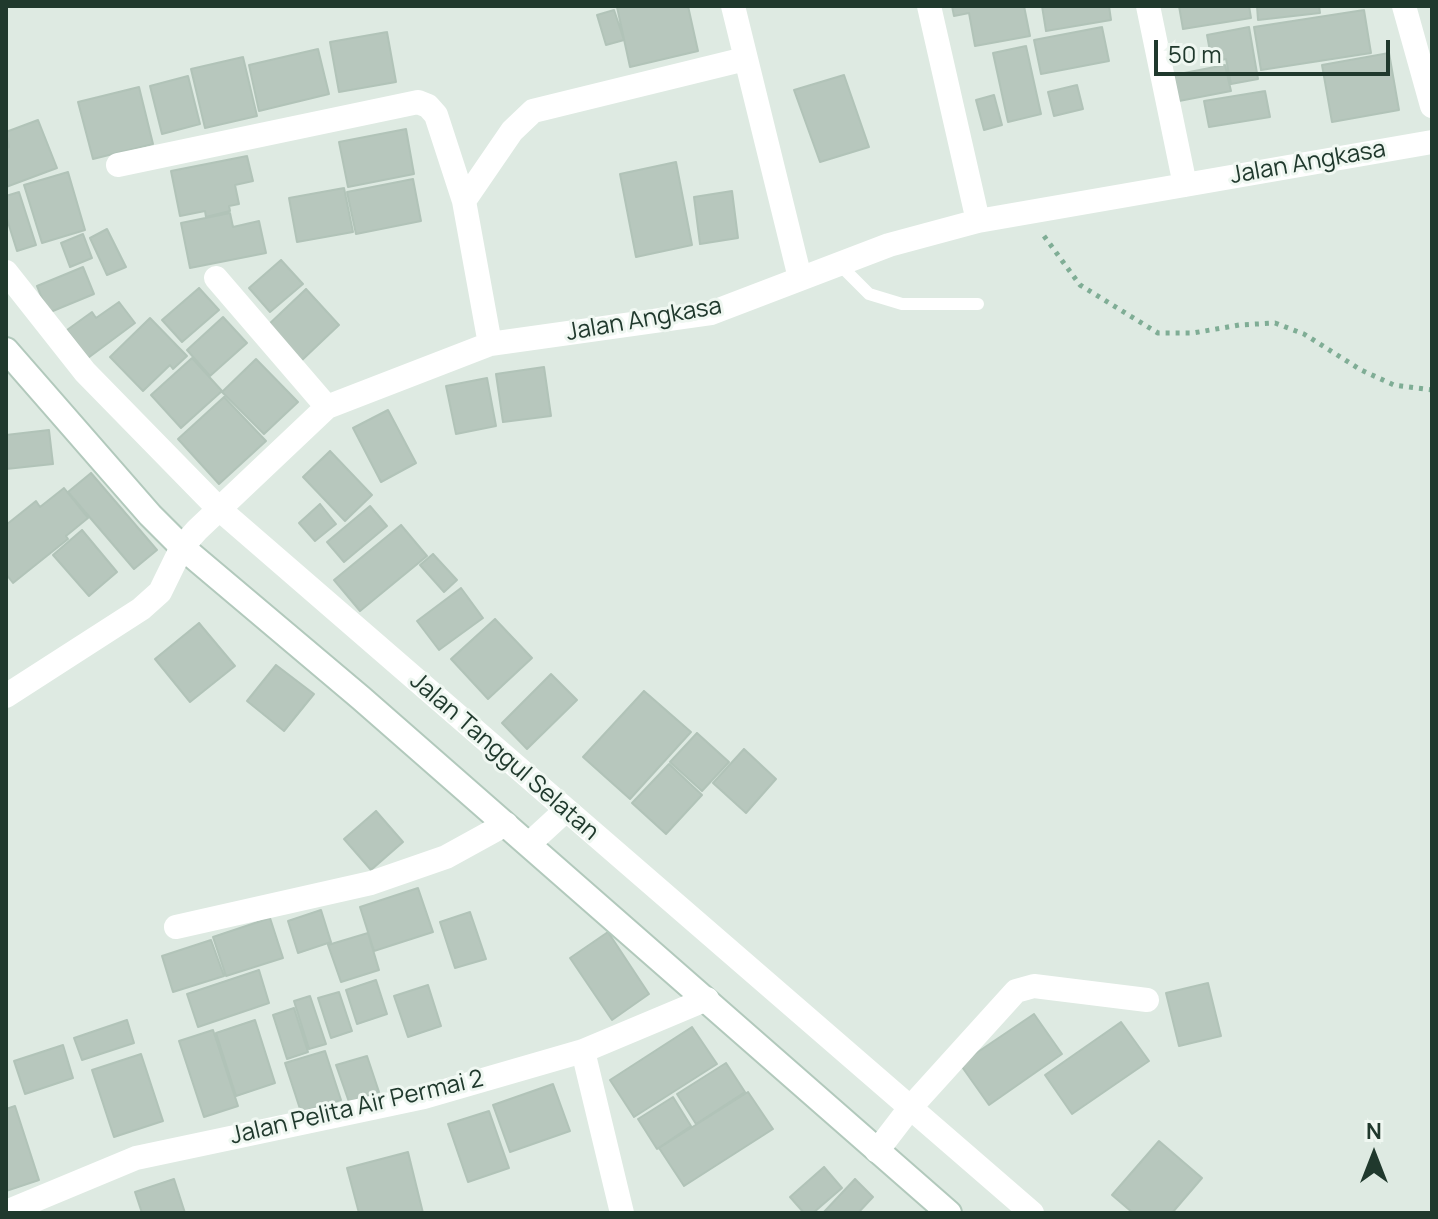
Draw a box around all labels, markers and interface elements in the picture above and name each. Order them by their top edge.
scale bar [1158,24,1394,74]
text: 50 m [1168,37,1222,70]
street label: Jalan Angkasa [1228,135,1388,191]
street label: Jalan Angkasa [564,292,724,348]
street label: Jalan Tanggul Selatan [404,667,604,847]
street label: Jalan Pelita Air Permai 2 [228,1065,486,1151]
north arrow [1334,1115,1414,1195]
text: N [1366,1116,1382,1146]

